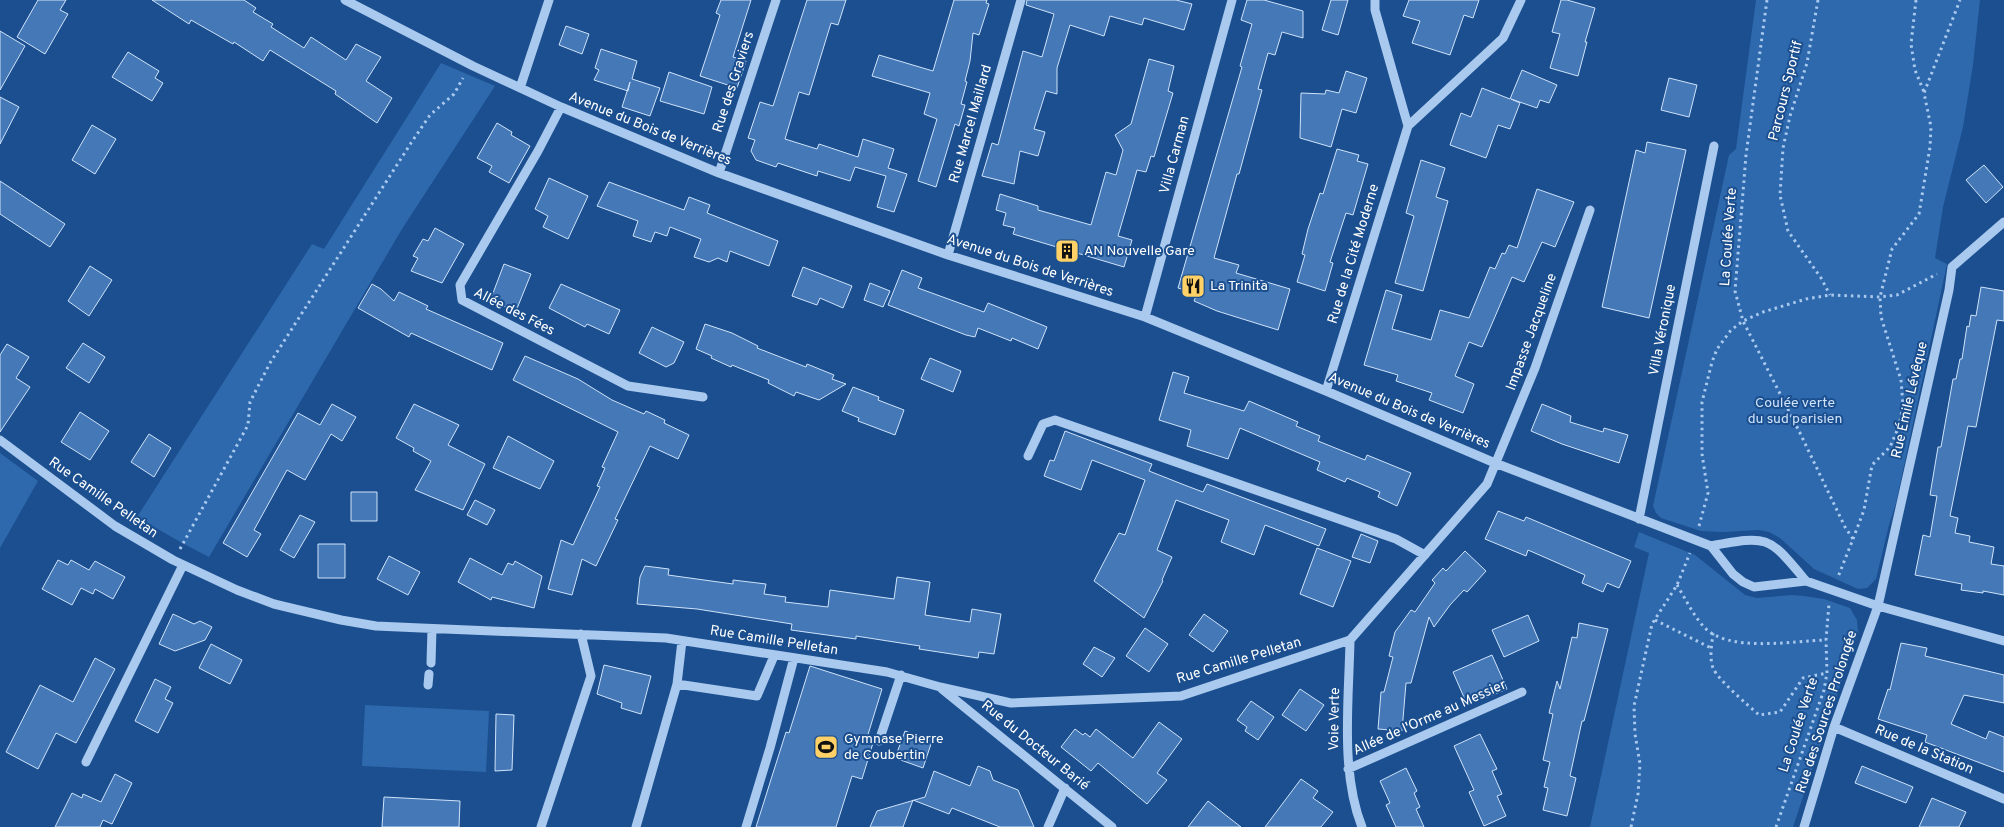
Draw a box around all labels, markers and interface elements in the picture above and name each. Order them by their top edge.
street label: Rue des Graviers [710,29,758,135]
street label: Parcours Sportif [1765,39,1807,143]
street label: Rue Marcel Maillard [946,63,996,185]
street label: Avenue du Bois de Verrières [566,88,734,170]
street label: Villa Carman [1156,114,1194,196]
street label: Rue de la Cité Moderne [1325,182,1383,326]
street label: La Coulée Verte [1717,187,1741,287]
street label: Avenue du Bois de Verrières [945,231,1115,301]
building icon: AN Nouvelle Gare [1054,238,1080,264]
place label: AN Nouvelle Gare [1084,243,1195,260]
street label: Impasse Jacqueline [1503,271,1561,393]
restaurant icon: La Trinita [1180,273,1206,299]
place label: La Trinita [1210,278,1268,295]
street label: Villa Véronique [1646,283,1680,377]
street label: Allée des Fées [471,284,557,340]
street label: Rue Émile Lévêque [1887,340,1932,460]
street label: Avenue du Bois de Verrières [1326,369,1492,453]
park label: Coulée verte du sud parisien [1748,395,1842,428]
street label: Rue Camille Pelletan [45,454,161,542]
street label: Rue Camille Pelletan [709,622,839,660]
street label: Rue des Sources Prolongée [1793,628,1861,796]
street label: Rue Camille Pelletan [1175,634,1303,688]
street label: La Coulée Verte [1776,675,1822,775]
street label: Allée de l'Orme au Messier [1351,676,1510,760]
street label: Voie Verte [1326,687,1344,751]
street label: Rue du Docteur Barié [978,697,1092,795]
street label: Rue de la Station [1872,722,1976,778]
place label: Gymnase Pierre de Coubertin [844,731,944,764]
sports icon: Gymnase Pierre de Coubertin [813,734,839,760]

